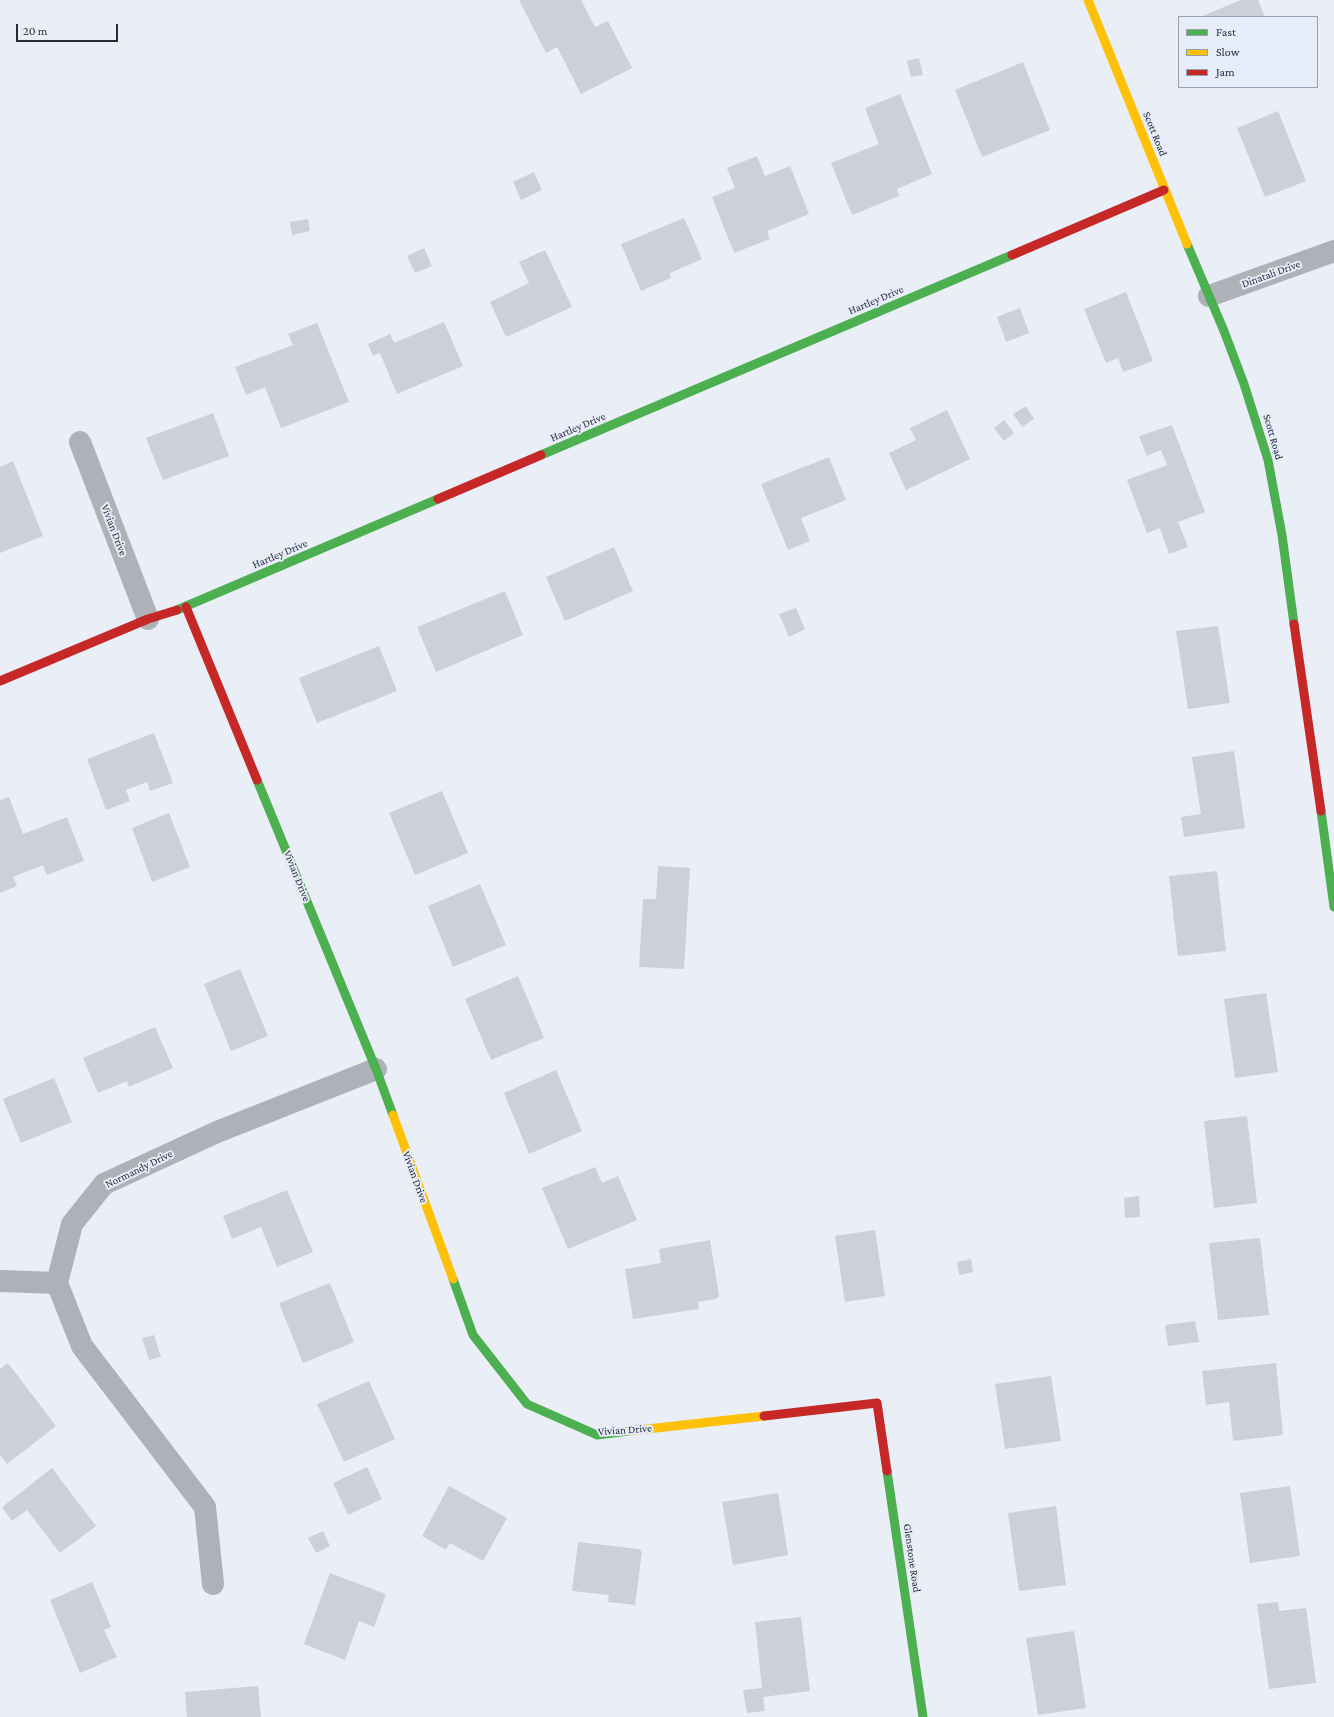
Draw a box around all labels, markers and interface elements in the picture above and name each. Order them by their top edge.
scale bar [18,16,120,42]
legend [1178,16,1318,88]
text: 20 m [23,24,47,38]
text: Fast [1216,25,1236,39]
text: Slow [1216,45,1240,59]
text: Jam [1216,65,1235,79]
street label: Scott Road [1140,110,1170,158]
street label: Dinatali Drive [1240,257,1302,291]
street label: Hartley Drive [846,282,906,318]
street label: Hartley Drive [548,409,608,445]
street label: Scott Road [1260,413,1286,461]
street label: Vivian Drive [98,502,130,558]
street label: Hartley Drive [250,536,310,572]
street label: Vivian Drive [281,849,313,903]
street label: Normandy Drive [103,1147,175,1191]
street label: Vivian Drive [400,1149,430,1205]
street label: Vivian Drive [598,1422,652,1438]
street label: Glenstone Road [901,1523,923,1593]

